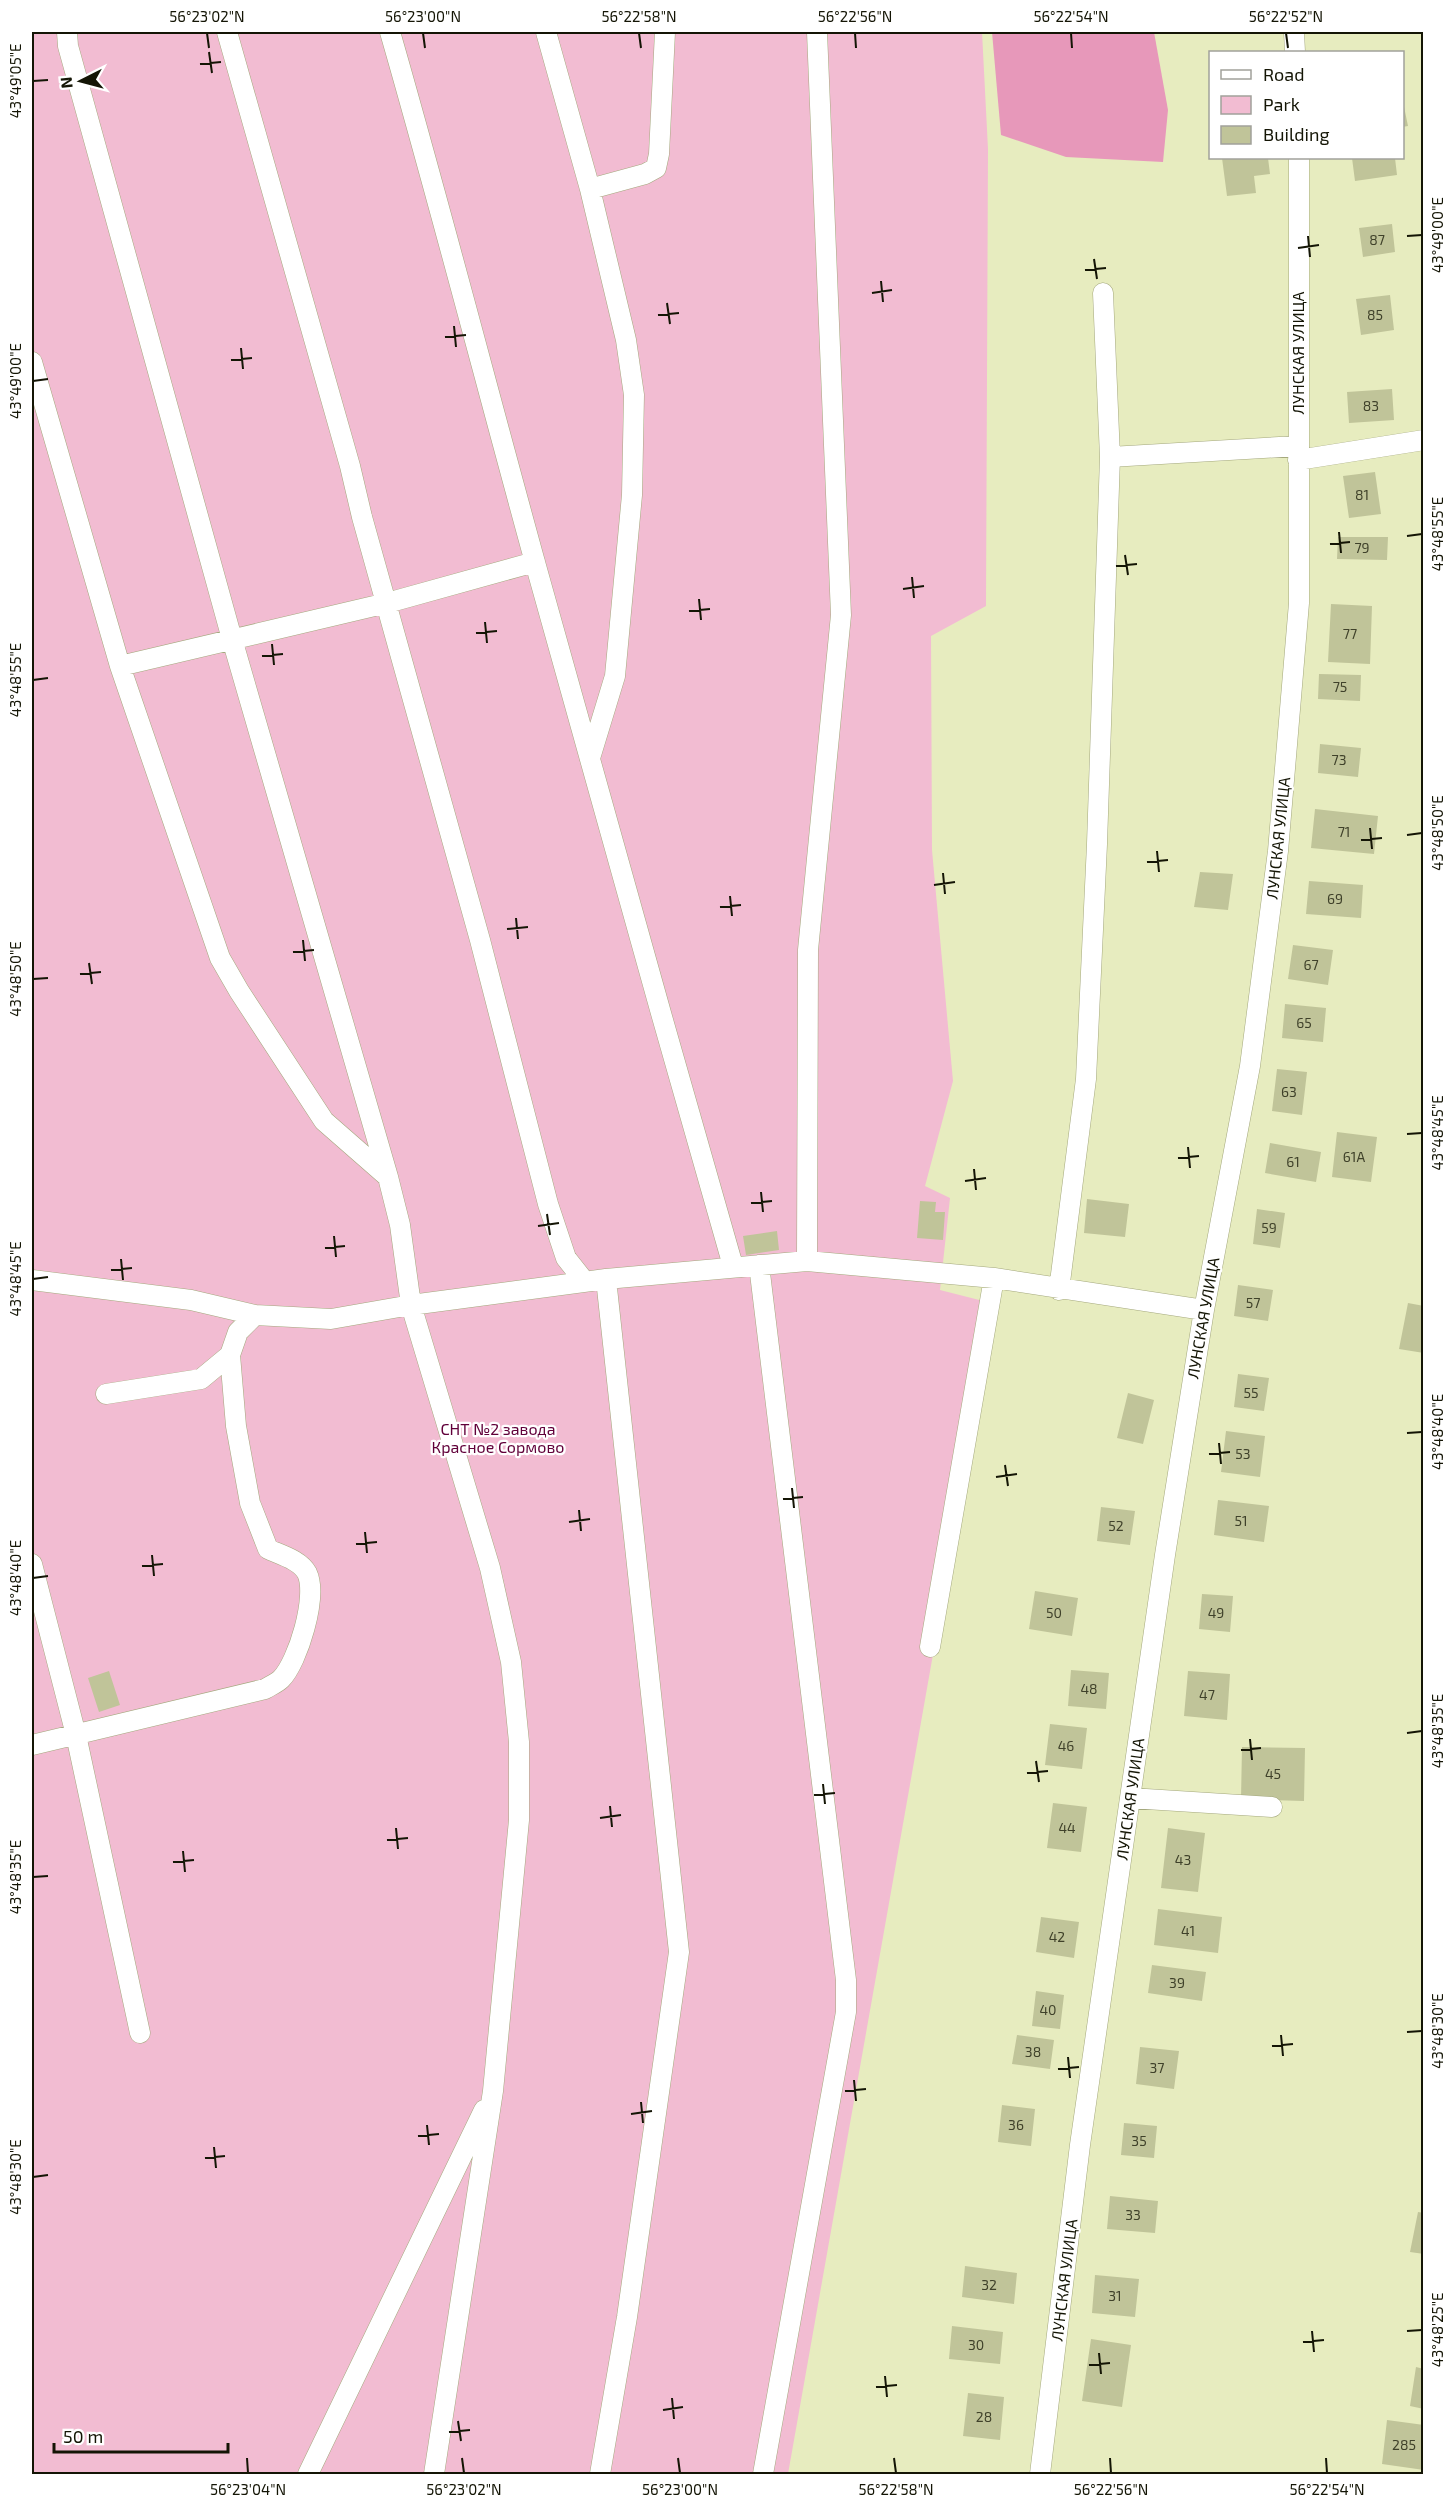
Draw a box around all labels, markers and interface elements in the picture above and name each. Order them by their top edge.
text: 56°23'02"N [169,7,245,25]
text: 56°23'00"N [385,7,461,25]
text: 56°22'58"N [601,7,677,25]
text: 56°22'56"N [818,7,892,25]
text: 56°22'54"N [1033,7,1109,25]
text: 56°22'52"N [1249,7,1323,25]
text: 43°49'05"E [6,44,24,118]
north arrow [51,51,111,111]
legend [1209,51,1404,159]
text: Road [1263,63,1304,85]
text: N [56,76,76,89]
text: Park [1263,93,1300,115]
text: Building [1263,123,1330,145]
text: 43°49'00"E [1428,197,1446,273]
house number: 87 [1369,231,1385,248]
street label: ЛУНСКАЯ УЛИЦА [1288,291,1307,414]
house number: 85 [1367,306,1383,323]
text: 43°49'00"E [6,343,24,419]
house number: 83 [1363,397,1379,414]
house number: 81 [1355,486,1369,503]
text: 43°48'55"E [1428,497,1446,571]
house number: 79 [1354,539,1370,556]
house number: 77 [1343,625,1357,642]
text: 43°48'55"E [6,643,24,717]
house number: 75 [1333,678,1347,695]
house number: 73 [1332,751,1346,768]
street label: ЛУНСКАЯ УЛИЦА [1262,776,1293,900]
text: 43°48'50"E [1428,795,1446,871]
house number: 71 [1338,823,1350,840]
house number: 69 [1327,890,1343,907]
text: 43°48'50"E [6,941,24,1017]
house number: 67 [1303,956,1319,973]
house number: 65 [1296,1014,1312,1031]
house number: 63 [1281,1083,1297,1100]
text: 43°48'45"E [1428,1095,1446,1171]
house number: 61А [1343,1148,1365,1165]
house number: 61 [1286,1153,1300,1170]
house number: 59 [1261,1219,1277,1236]
text: 43°48'45"E [6,1241,24,1317]
street label: ЛУНСКАЯ УЛИЦА [1182,1256,1223,1380]
house number: 57 [1246,1294,1260,1311]
house number: 55 [1243,1384,1259,1401]
text: 43°48'40"E [1428,1394,1446,1470]
park label: СНТ №2 завода Красное Сормово [432,1419,564,1456]
house number: 53 [1235,1445,1251,1462]
house number: 51 [1234,1512,1248,1529]
house number: 52 [1108,1517,1124,1534]
text: 43°48'40"E [6,1540,24,1616]
house number: 50 [1046,1604,1062,1621]
house number: 49 [1208,1604,1224,1621]
house number: 48 [1080,1680,1098,1697]
house number: 47 [1199,1686,1215,1703]
text: 43°48'35"E [1428,1694,1446,1768]
house number: 46 [1058,1737,1074,1754]
street label: ЛУНСКАЯ УЛИЦА [1112,1737,1147,1861]
house number: 45 [1265,1765,1281,1782]
house number: 44 [1058,1819,1076,1836]
text: 43°48'35"E [6,1840,24,1914]
house number: 43 [1175,1851,1191,1868]
house number: 41 [1181,1922,1195,1939]
house number: 42 [1049,1928,1065,1945]
house number: 39 [1169,1974,1185,1991]
text: 43°48'30"E [1428,1993,1446,2069]
house number: 40 [1039,2001,1057,2018]
house number: 38 [1025,2043,1041,2060]
house number: 37 [1150,2059,1164,2076]
house number: 36 [1008,2116,1024,2133]
house number: 35 [1131,2132,1147,2149]
text: 43°48'30"E [6,2139,24,2215]
house number: 33 [1125,2206,1141,2223]
street label: ЛУНСКАЯ УЛИЦА [1047,2218,1080,2342]
house number: 32 [981,2276,997,2293]
house number: 31 [1108,2287,1122,2304]
text: 43°48'25"E [1428,2293,1446,2367]
house number: 30 [968,2336,984,2353]
house number: 28 [976,2408,992,2425]
scale bar [54,2416,228,2454]
text: 50 m [63,2425,103,2447]
house number: 285 [1392,2436,1416,2453]
text: 56°23'04"N [210,2480,286,2498]
text: 56°23'02"N [426,2480,502,2498]
text: 56°23'00"N [642,2480,718,2498]
text: 56°22'58"N [858,2480,934,2498]
text: 56°22'56"N [1074,2480,1148,2498]
text: 56°22'54"N [1289,2480,1365,2498]

